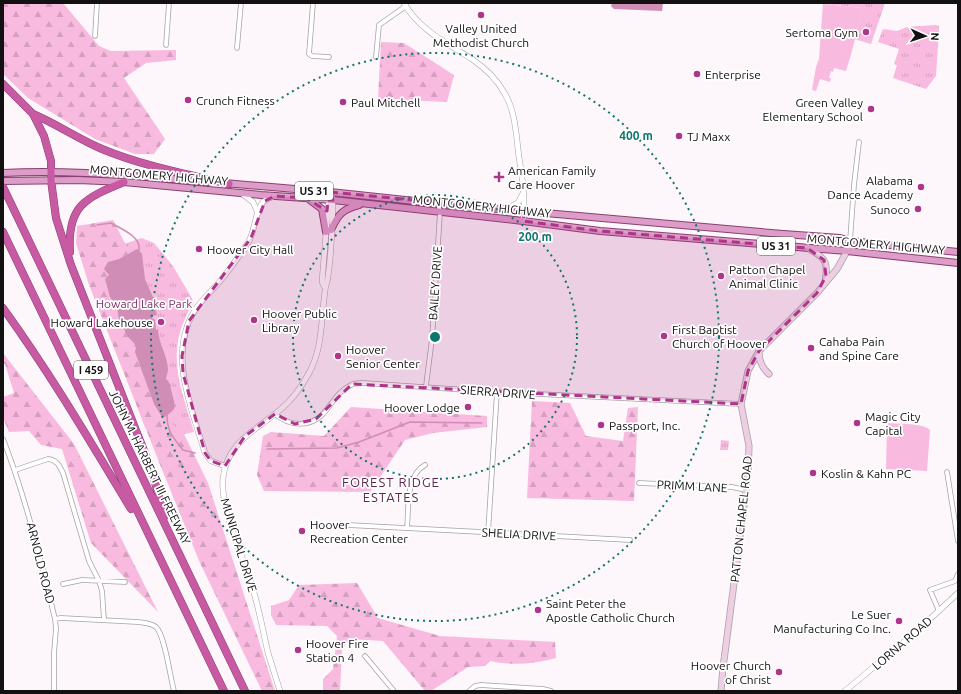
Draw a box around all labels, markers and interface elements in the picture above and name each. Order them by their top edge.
marker: Valley United Methodist Church [476,10,486,20]
north arrow [905,16,945,56]
place label: Valley United Methodist Church [433,22,529,49]
place label: Sertoma Gym [786,26,858,39]
marker: Sertoma Gym [861,27,871,37]
text: N [929,32,941,41]
place label: Enterprise [705,68,761,81]
marker: Enterprise [692,69,702,79]
place label: Crunch Fitness [196,94,275,107]
marker: Crunch Fitness [183,95,193,105]
place label: Paul Mitchell [351,96,420,109]
place label: Green Valley Elementary School [763,96,863,123]
marker: Paul Mitchell [338,97,348,107]
marker: Green Valley Elementary School [866,104,876,114]
text: 400 m [619,129,653,142]
place label: TJ Maxx [687,130,730,143]
marker: TJ Maxx [674,131,684,141]
street label: MONTGOMERY HIGHWAY [89,162,229,188]
place label: American Family Care Hoover [508,164,596,191]
marker: American Family Care Hoover [493,171,505,183]
place label: Alabama Dance Academy [827,174,913,201]
road number: US 31 [295,182,333,200]
marker: Alabama Dance Academy [916,182,926,192]
street label: MONTGOMERY HIGHWAY [412,192,552,220]
place label: Sunoco [870,203,910,216]
marker: Sunoco [913,204,923,214]
text: 200 m [518,230,552,243]
street label: MONTGOMERY HIGHWAY [806,231,946,257]
road number: US 31 [757,237,795,255]
place label: Hoover City Hall [207,243,294,256]
marker: Hoover City Hall [194,244,204,254]
street label: BAILEY DRIVE [426,245,444,321]
place label: Patton Chapel Animal Clinic [729,263,805,290]
marker: Patton Chapel Animal Clinic [716,271,726,281]
park label: Howard Lake Park [96,297,192,310]
place label: Hoover Public Library [262,307,337,334]
marker: Hoover Public Library [249,315,259,325]
place label: Howard Lakehouse [51,316,153,329]
marker: Howard Lakehouse [156,317,166,327]
place label: First Baptist Church of Hoover [672,323,767,350]
centre of rings [428,330,442,344]
marker: First Baptist Church of Hoover [659,331,669,341]
place label: Cahaba Pain and Spine Care [819,335,899,362]
place label: Hoover Senior Center [346,343,420,370]
marker: Cahaba Pain and Spine Care [806,343,816,353]
marker: Hoover Senior Center [333,351,343,361]
road number: I 459 [74,361,108,379]
street label: SIERRA DRIVE [460,383,536,401]
street label: JOHN M. HARBERT III FREEWAY [107,388,193,546]
place label: Hoover Lodge [384,401,460,414]
marker: Hoover Lodge [463,402,473,412]
place label: Magic City Capital [865,410,921,437]
marker: Magic City Capital [852,418,862,428]
place label: Passport, Inc. [609,419,680,432]
marker: Passport, Inc. [596,420,606,430]
street label: PATTON CHAPEL ROAD [728,455,754,583]
place label: Koslin & Kahn PC [821,467,912,480]
marker: Koslin & Kahn PC [808,468,818,478]
district label: FOREST RIDGE ESTATES [342,475,440,504]
street label: PRIMM LANE [656,478,728,494]
street label: MUNICIPAL DRIVE [219,497,260,594]
place label: Hoover Recreation Center [310,518,408,545]
street label: ARNOLD ROAD [25,521,57,605]
marker: Hoover Recreation Center [297,526,307,536]
street label: SHELIA DRIVE [481,526,557,542]
place label: Saint Peter the Apostle Catholic Church [546,597,675,624]
marker: Saint Peter the Apostle Catholic Church [533,605,543,615]
place label: Le Suer Manufacturing Co Inc. [773,608,891,635]
street label: LORNA ROAD [870,614,934,672]
marker: Le Suer Manufacturing Co Inc. [894,616,904,626]
place label: Hoover Fire Station 4 [306,637,369,664]
marker: Hoover Fire Station 4 [293,645,303,655]
place label: Hoover Church of Christ [691,659,771,686]
marker: Hoover Church of Christ [774,667,784,677]

